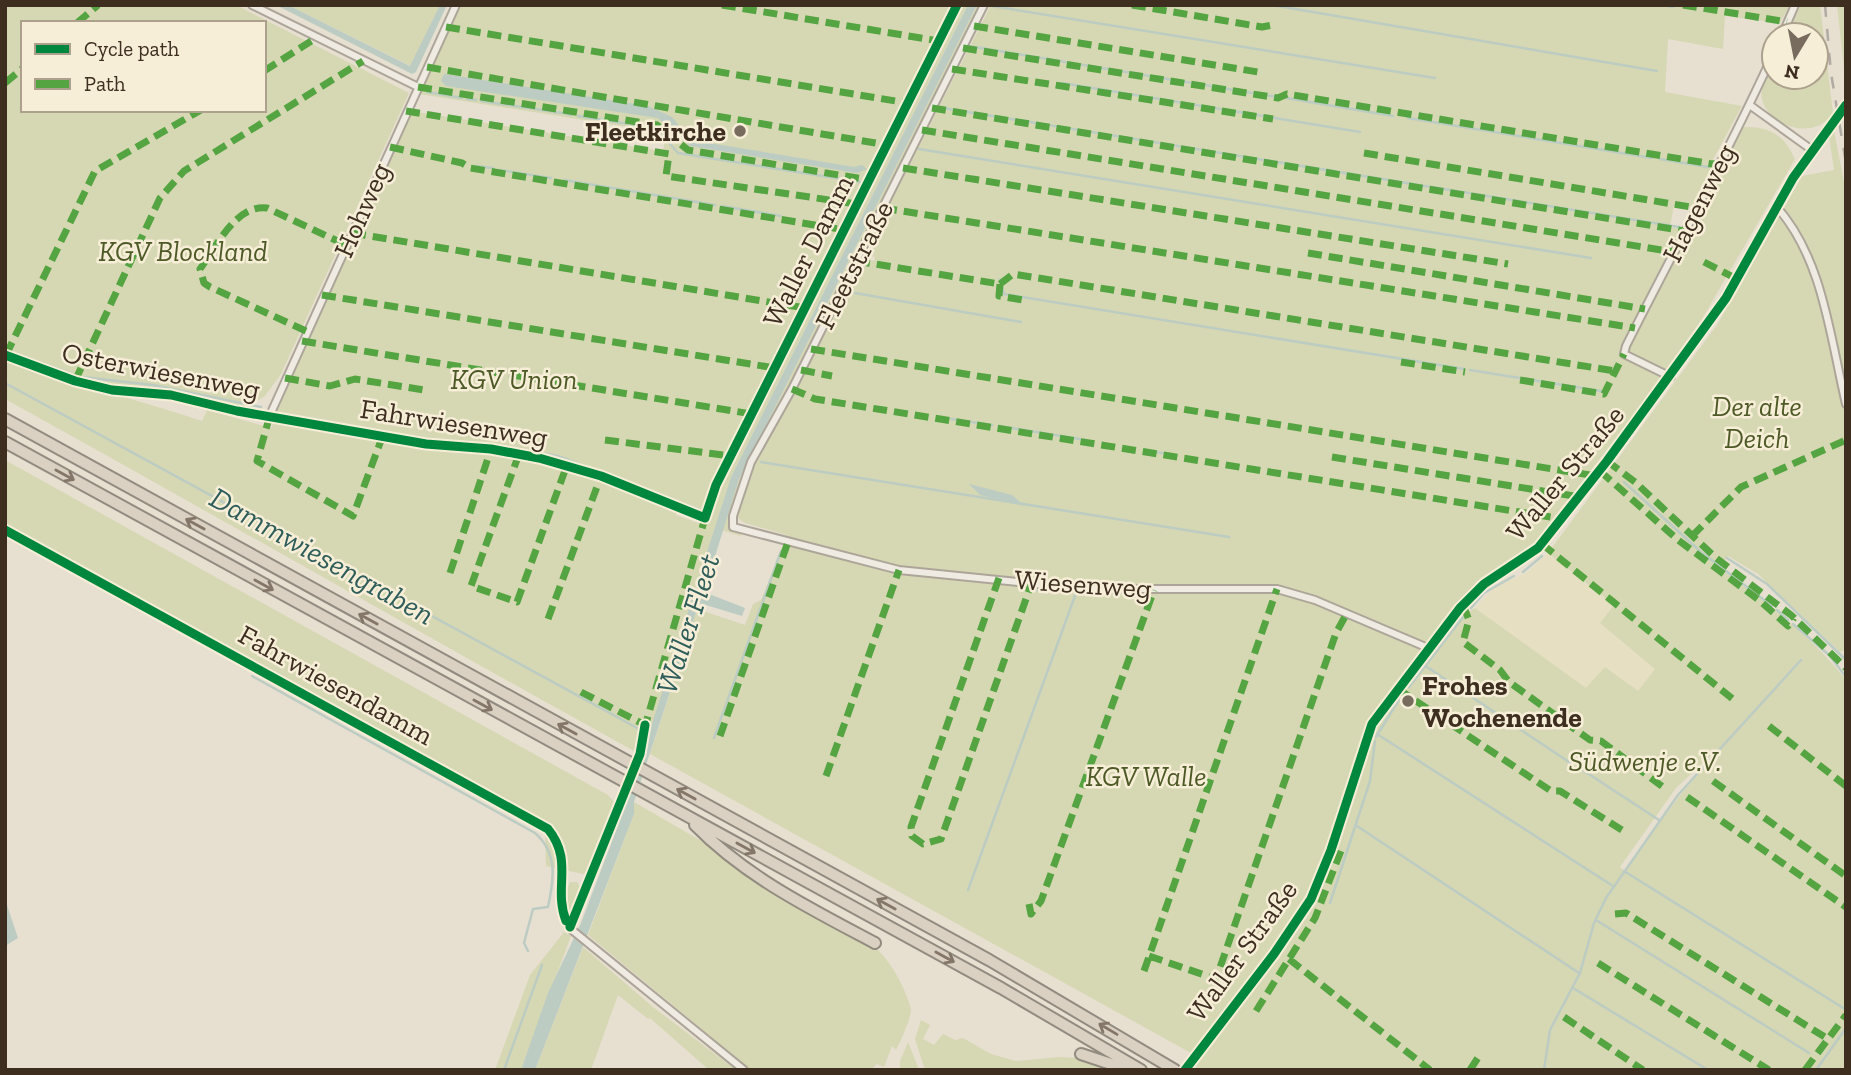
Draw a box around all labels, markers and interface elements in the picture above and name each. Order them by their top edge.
legend [21,21,266,112]
north arrow [1760,21,1830,91]
text: Cycle path [84,36,179,61]
text: N [1783,60,1801,85]
text: Path [84,71,126,96]
place label: Fleetkirche [585,115,726,148]
marker: Fleetkirche [732,123,748,139]
street label: Hagenweg [1655,138,1743,268]
street label: Hohweg [327,158,397,262]
street label: Waller Damm [756,170,860,332]
street label: Fleetstraße [808,196,900,334]
park label: KGV Blockland [98,235,268,268]
street label: Osterwiesenweg [59,336,263,406]
park label: KGV Union [451,363,577,396]
park label: Der alte Deich [1712,390,1802,455]
street label: Fahrwiesenweg [358,392,550,454]
street label: Waller Straße [1499,399,1631,547]
one-way arrow [54,469,75,482]
water label: Dammwiesengraben [204,479,440,633]
one-way arrow [185,517,205,531]
water label: Waller Fleet [648,549,728,699]
street label: Wiesenweg [1013,563,1153,605]
one-way arrow [254,578,274,592]
one-way arrow [359,612,379,626]
street label: Fahrwiesendamm [233,618,439,752]
place label: Frohes Wochenende [1422,669,1582,734]
marker: Frohes Wochenende [1400,693,1416,709]
one-way arrow [473,698,493,712]
one-way arrow [558,722,578,736]
park label: Südwenje e.V. [1569,745,1721,778]
park label: KGV Walle [1085,760,1207,793]
one-way arrow [677,787,697,801]
one-way arrow [735,841,755,855]
street label: Waller Straße [1180,874,1304,1028]
one-way arrow [876,897,897,910]
one-way arrow [934,951,955,964]
one-way arrow [1098,1022,1118,1036]

